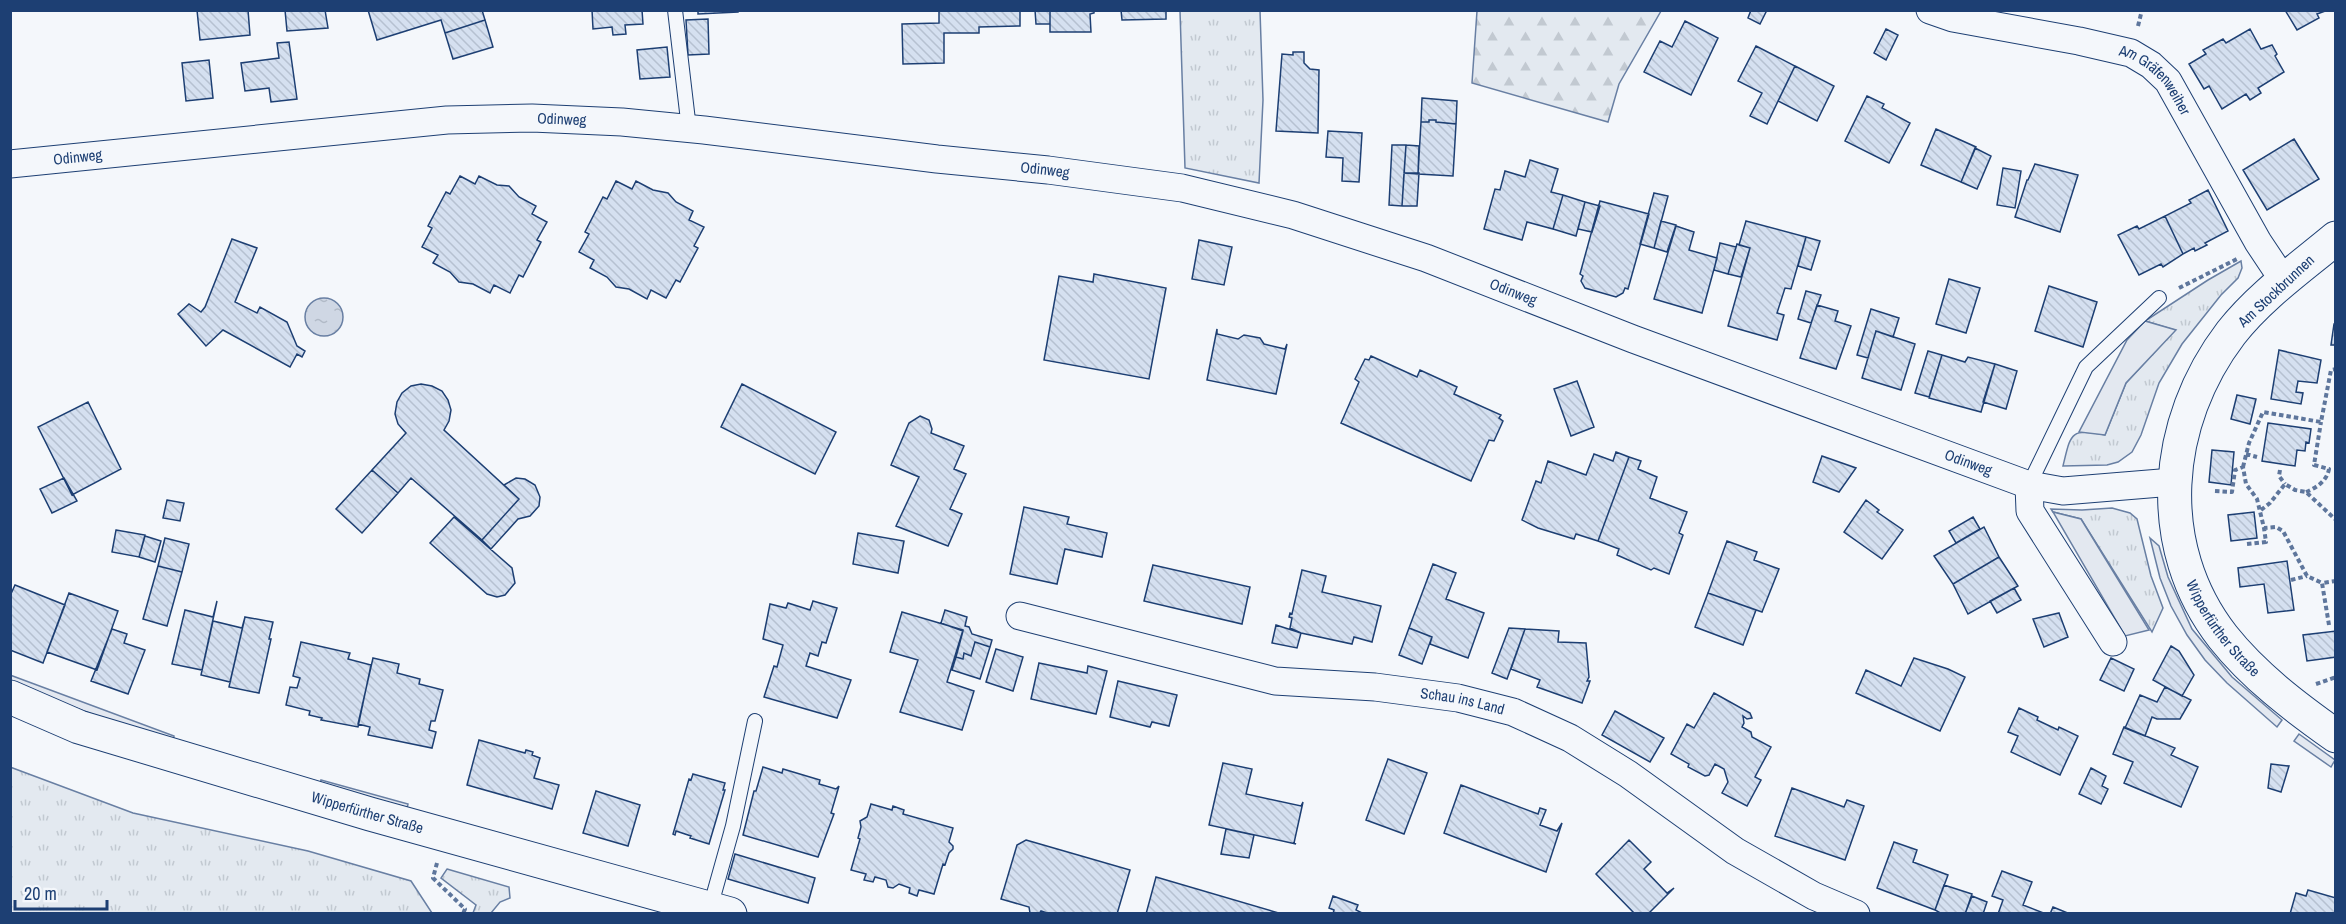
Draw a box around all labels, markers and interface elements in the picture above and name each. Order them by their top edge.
street label: Am Gräfenweiher [2116,39,2196,119]
street label: Odinweg [537,107,587,130]
street label: Odinweg [52,144,103,170]
street label: Odinweg [1019,156,1071,183]
street label: Am Stockbrunnen [2232,250,2319,332]
street label: Odinweg [1487,273,1540,311]
street label: Odinweg [1942,444,1995,481]
street label: Wipperfürther Straße [2181,576,2265,681]
street label: Schau ins Land [1419,682,1507,719]
street label: Wipperfürther Straße [309,786,426,838]
scale bar [15,873,106,911]
text: 20 m [24,881,57,906]

